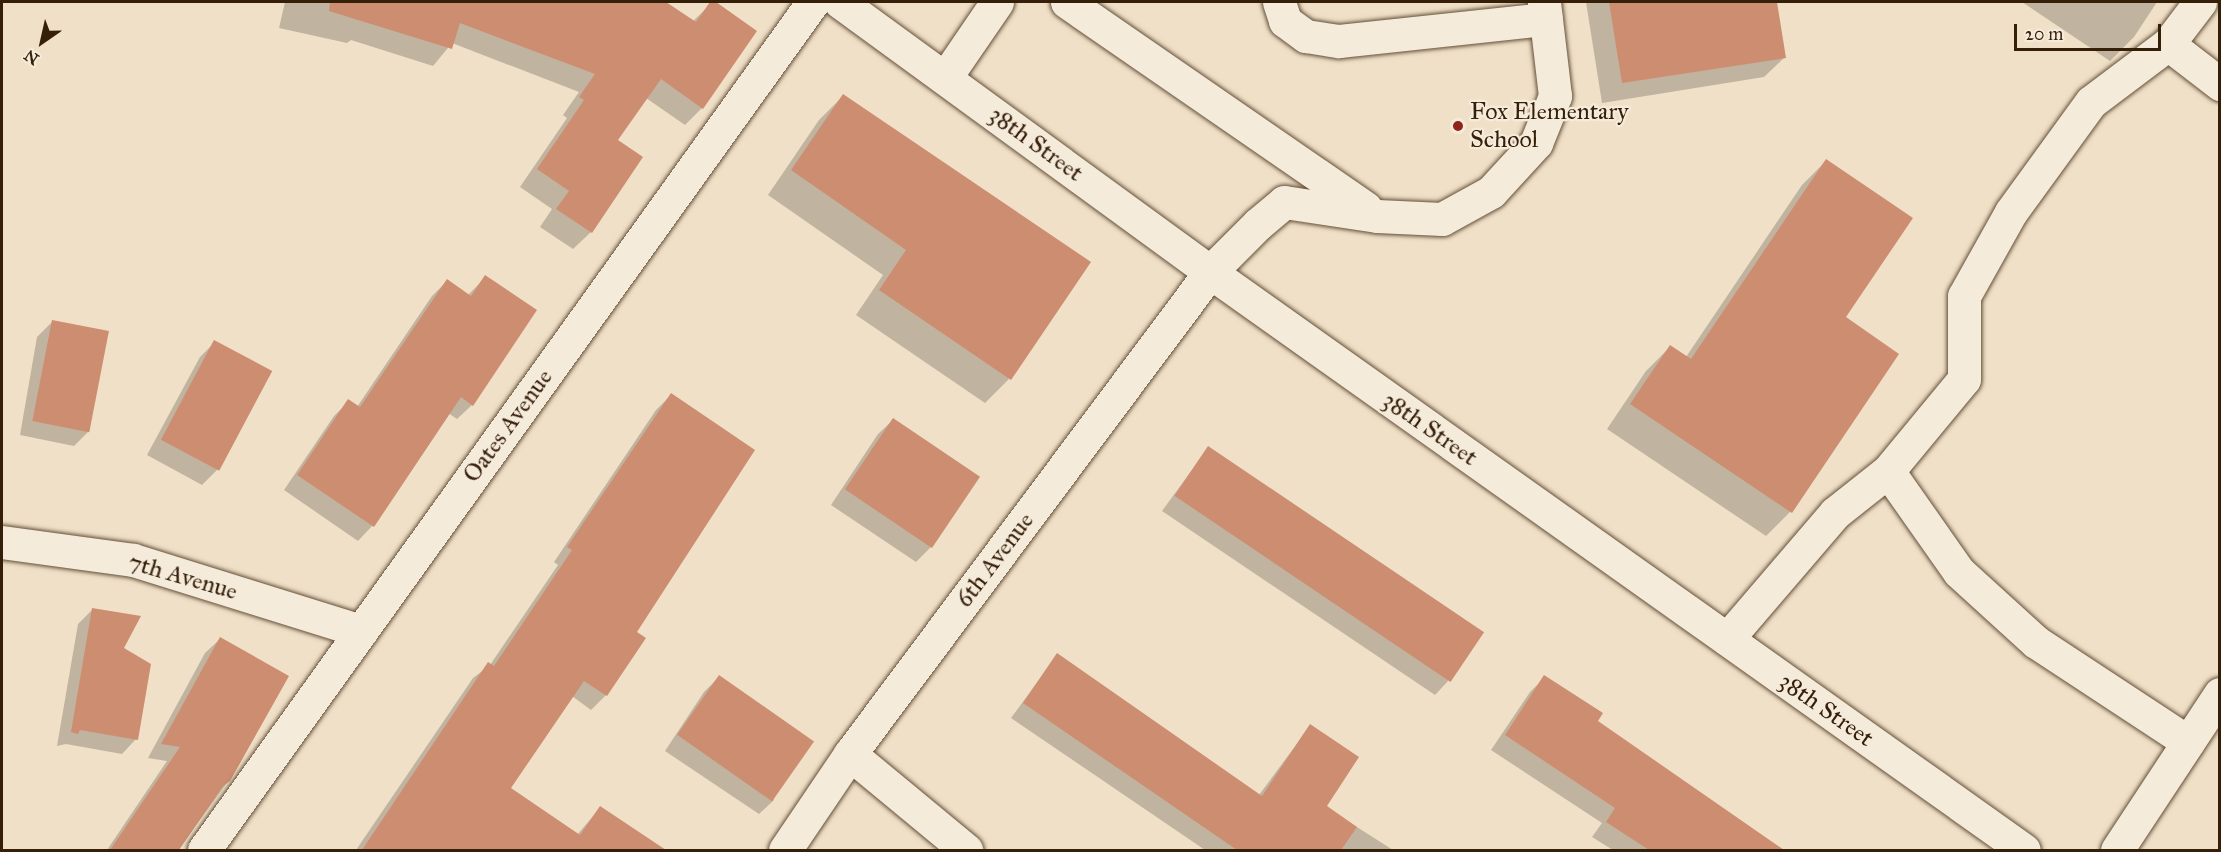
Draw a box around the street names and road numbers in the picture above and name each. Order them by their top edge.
street label: 38th Street [983,100,1089,188]
street label: Oates Avenue [457,364,559,488]
street label: 38th Street [1377,386,1483,472]
street label: 6th Avenue [950,507,1040,613]
street label: 7th Avenue [125,548,241,606]
street label: 38th Street [1773,667,1879,753]

